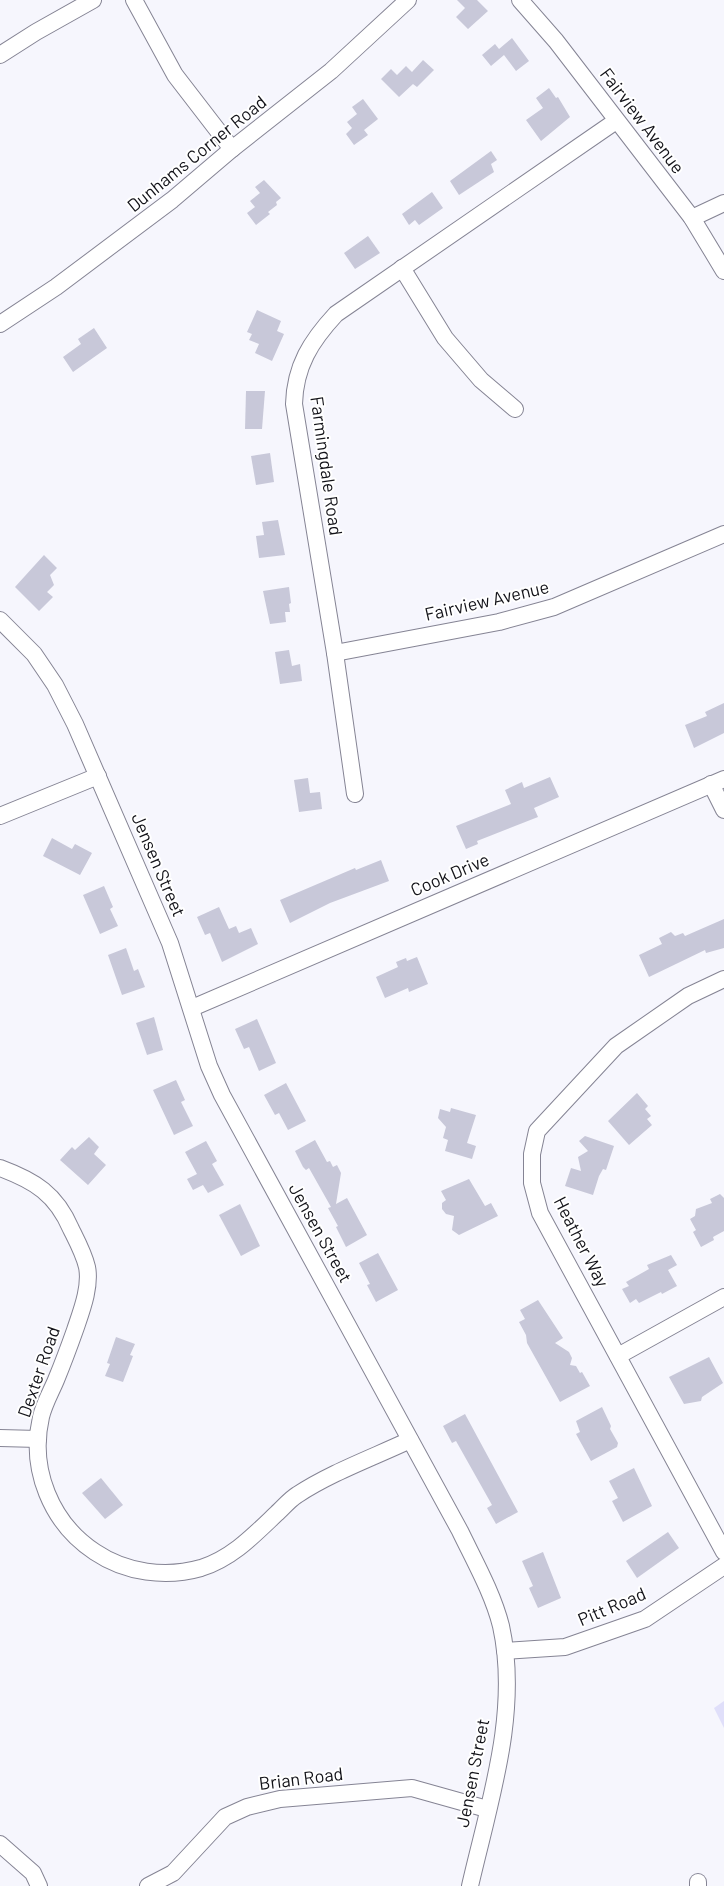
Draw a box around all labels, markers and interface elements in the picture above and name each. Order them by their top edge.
street label: Fairview Avenue [596,63,690,178]
street label: Dunhams Corner Road [122,90,270,216]
street label: Farmingdale Road [306,395,348,537]
street label: Fairview Avenue [423,575,551,625]
street label: Jensen Street [127,810,191,920]
street label: Cook Drive [407,848,492,900]
street label: Jensen Street [284,1179,357,1286]
street label: Heather Way [550,1193,614,1290]
street label: Dexter Road [12,1323,64,1420]
street label: Pitt Road [574,1582,649,1630]
street label: Jensen Street [451,1717,493,1829]
street label: Brian Road [257,1762,344,1794]

